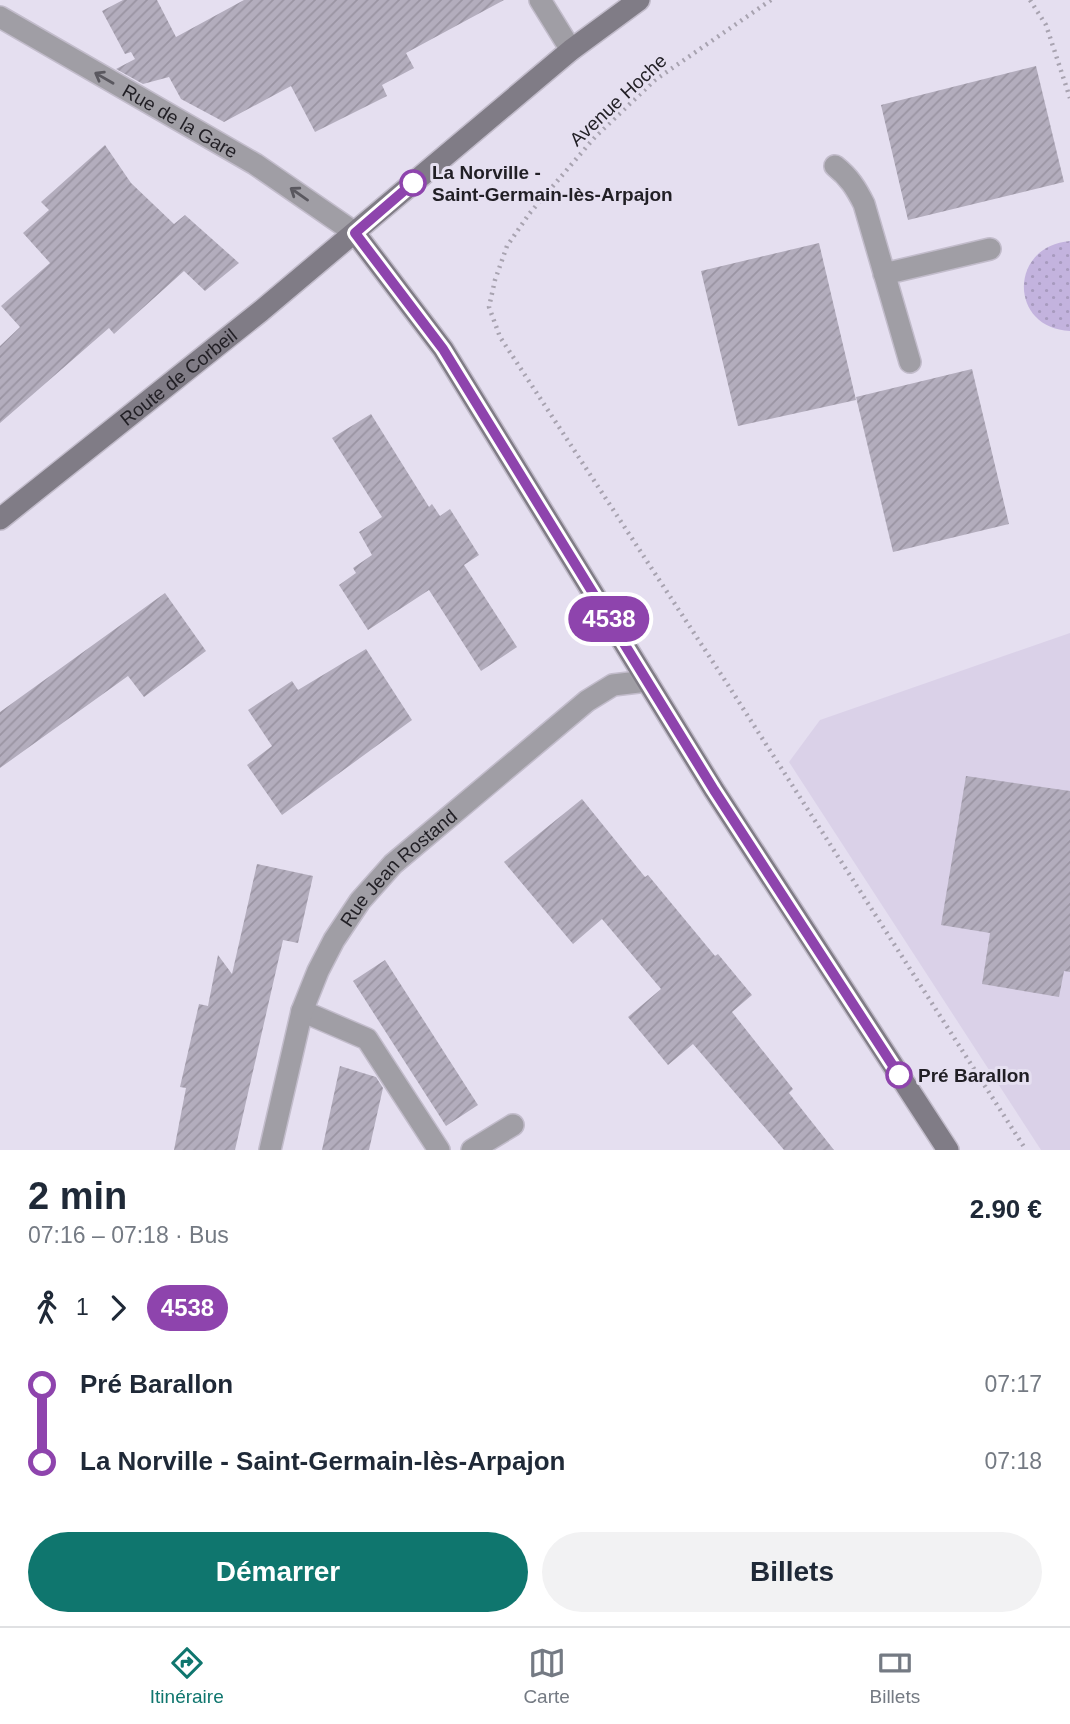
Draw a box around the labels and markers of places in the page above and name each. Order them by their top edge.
place label: La Norville - Saint-Germain-lès-Arpajon [432,162,673,205]
marker: La Norville - Saint-Germain-lès-Arpajon [400,170,426,196]
marker: Pré Barallon [886,1062,912,1088]
place label: Pré Barallon [918,1065,1030,1086]

